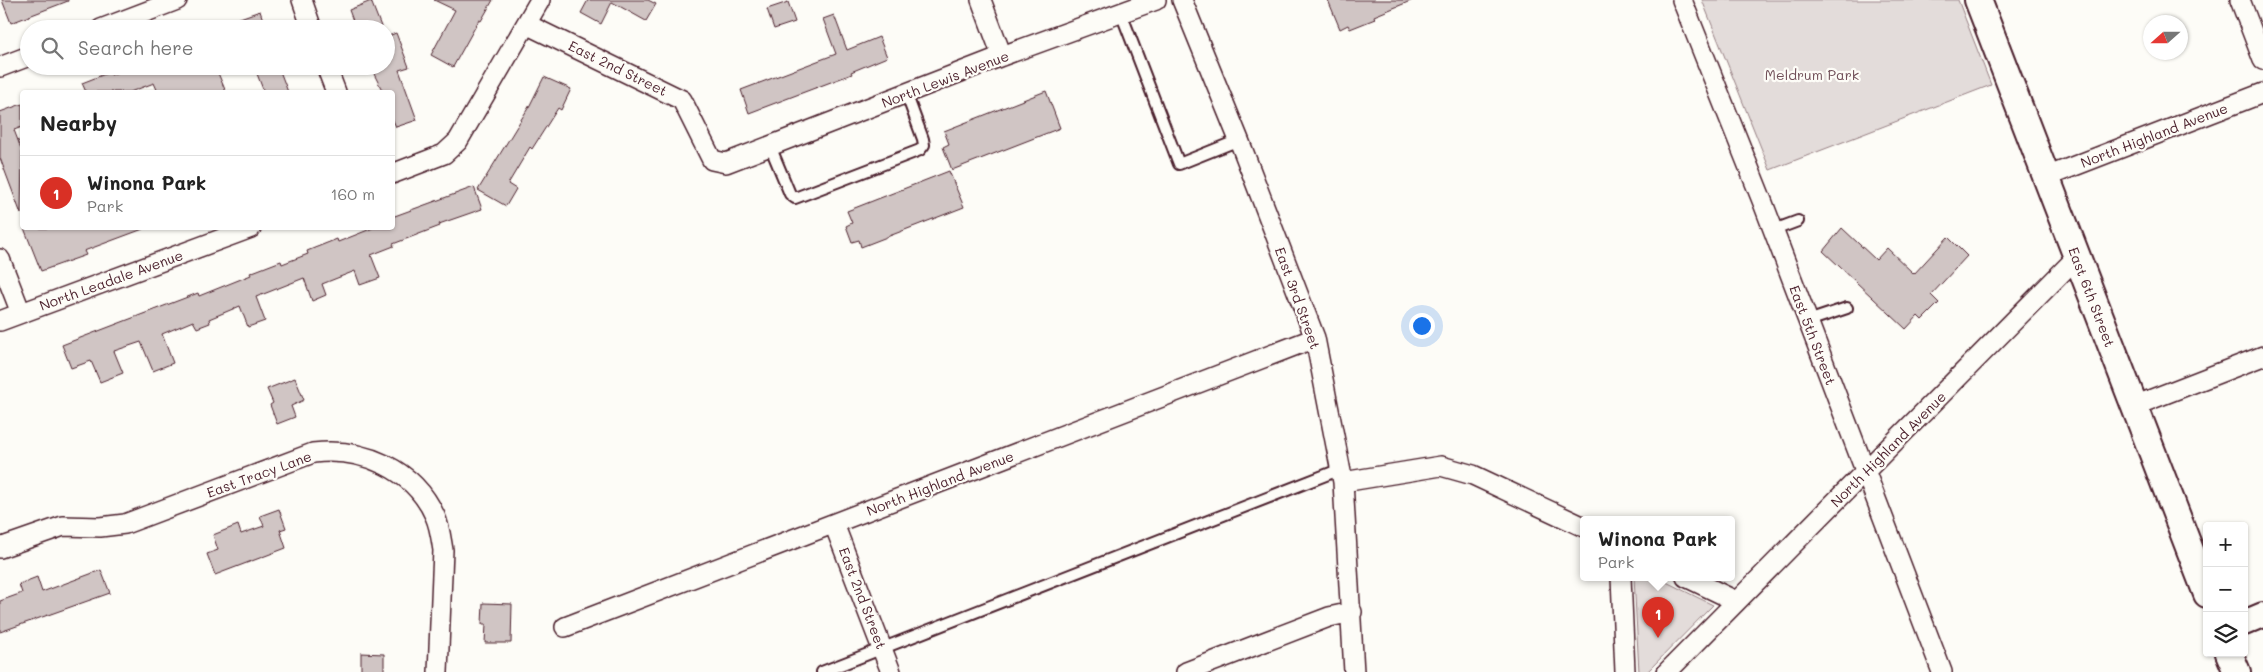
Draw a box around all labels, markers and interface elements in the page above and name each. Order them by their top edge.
north arrow [2143,15,2188,60]
search box [20,20,395,75]
icon: search [38,34,66,62]
text: Search here [78,35,194,60]
street label: East 2nd Street [565,36,671,100]
street label: North Lewis Avenue [879,46,1011,112]
park label: Meldrum Park [1765,65,1859,84]
street label: North Highland Avenue [2078,98,2230,172]
text: Nearby [40,109,117,136]
text: Winona Park [87,170,206,195]
text: 1 [52,183,60,204]
text: 160 m [330,183,375,204]
text: Park [87,195,123,216]
street label: East 3rd Street [1271,244,1325,352]
street label: East 6th Street [2064,244,2120,350]
street label: North Leadale Avenue [36,245,186,315]
street label: East 5th Street [1785,282,1841,388]
your location [1409,313,1435,339]
street label: North Highland Avenue [1826,387,1950,511]
street label: East Tracy Lane [204,446,314,502]
street label: North Highland Avenue [864,446,1016,520]
popup [1580,516,1735,581]
map controls [2203,522,2248,657]
button: + [2203,522,2248,567]
text: Winona Park [1598,526,1717,551]
street label: East 2nd Street [835,544,891,652]
text: Park [1598,551,1634,572]
button: − [2203,567,2248,612]
pin: 1 [1642,597,1674,638]
button: layers [2203,612,2248,657]

